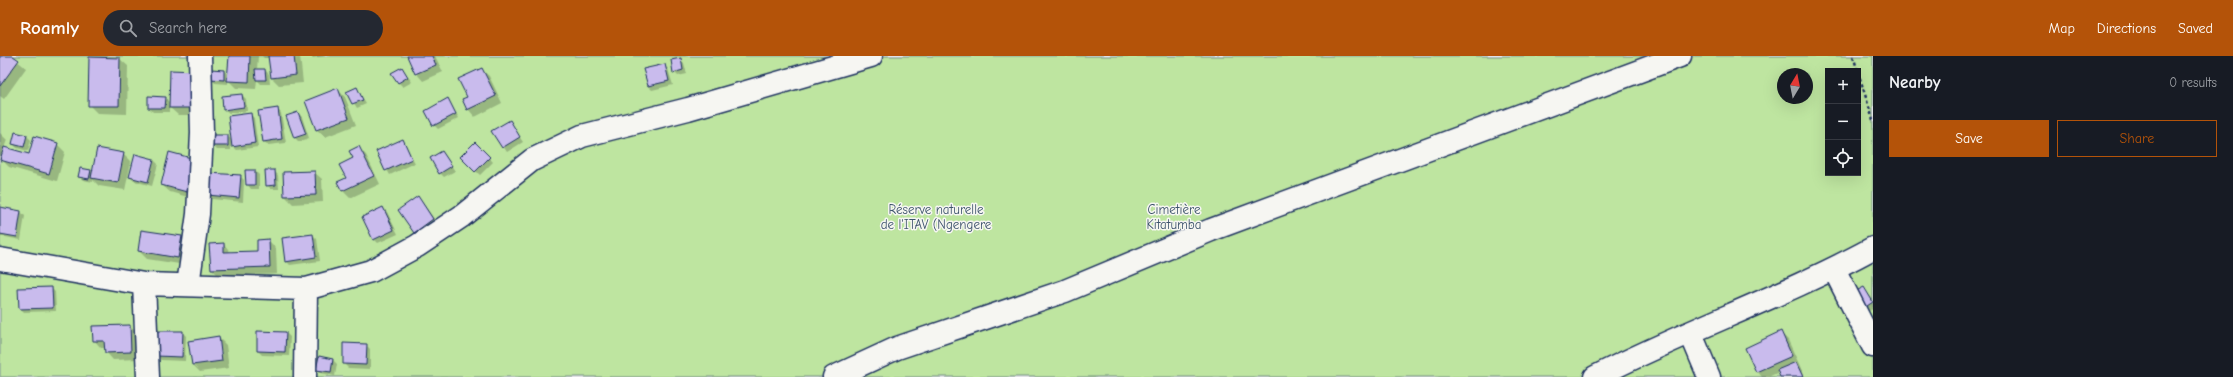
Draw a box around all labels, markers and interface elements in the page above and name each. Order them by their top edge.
search box [103,10,383,46]
text: Roamly [20,17,79,39]
icon: search [117,17,139,39]
text: Search here [149,19,227,37]
text: Map [2048,20,2075,37]
text: Directions [2097,20,2156,37]
text: Saved [2178,20,2213,37]
north arrow [1777,68,1813,104]
map controls [1825,68,1861,176]
button: + [1825,68,1861,104]
text: Nearby [1889,73,1940,92]
text: 0 results [2169,75,2217,90]
button: − [1825,104,1861,140]
button: Save [1889,120,2049,157]
button: Share [2057,120,2217,157]
button: locate [1825,140,1861,176]
park label: Réserve naturelle de l'ITAV (Ngengere [881,202,992,232]
park label: Cimetière Kitatumba [1146,202,1202,232]

